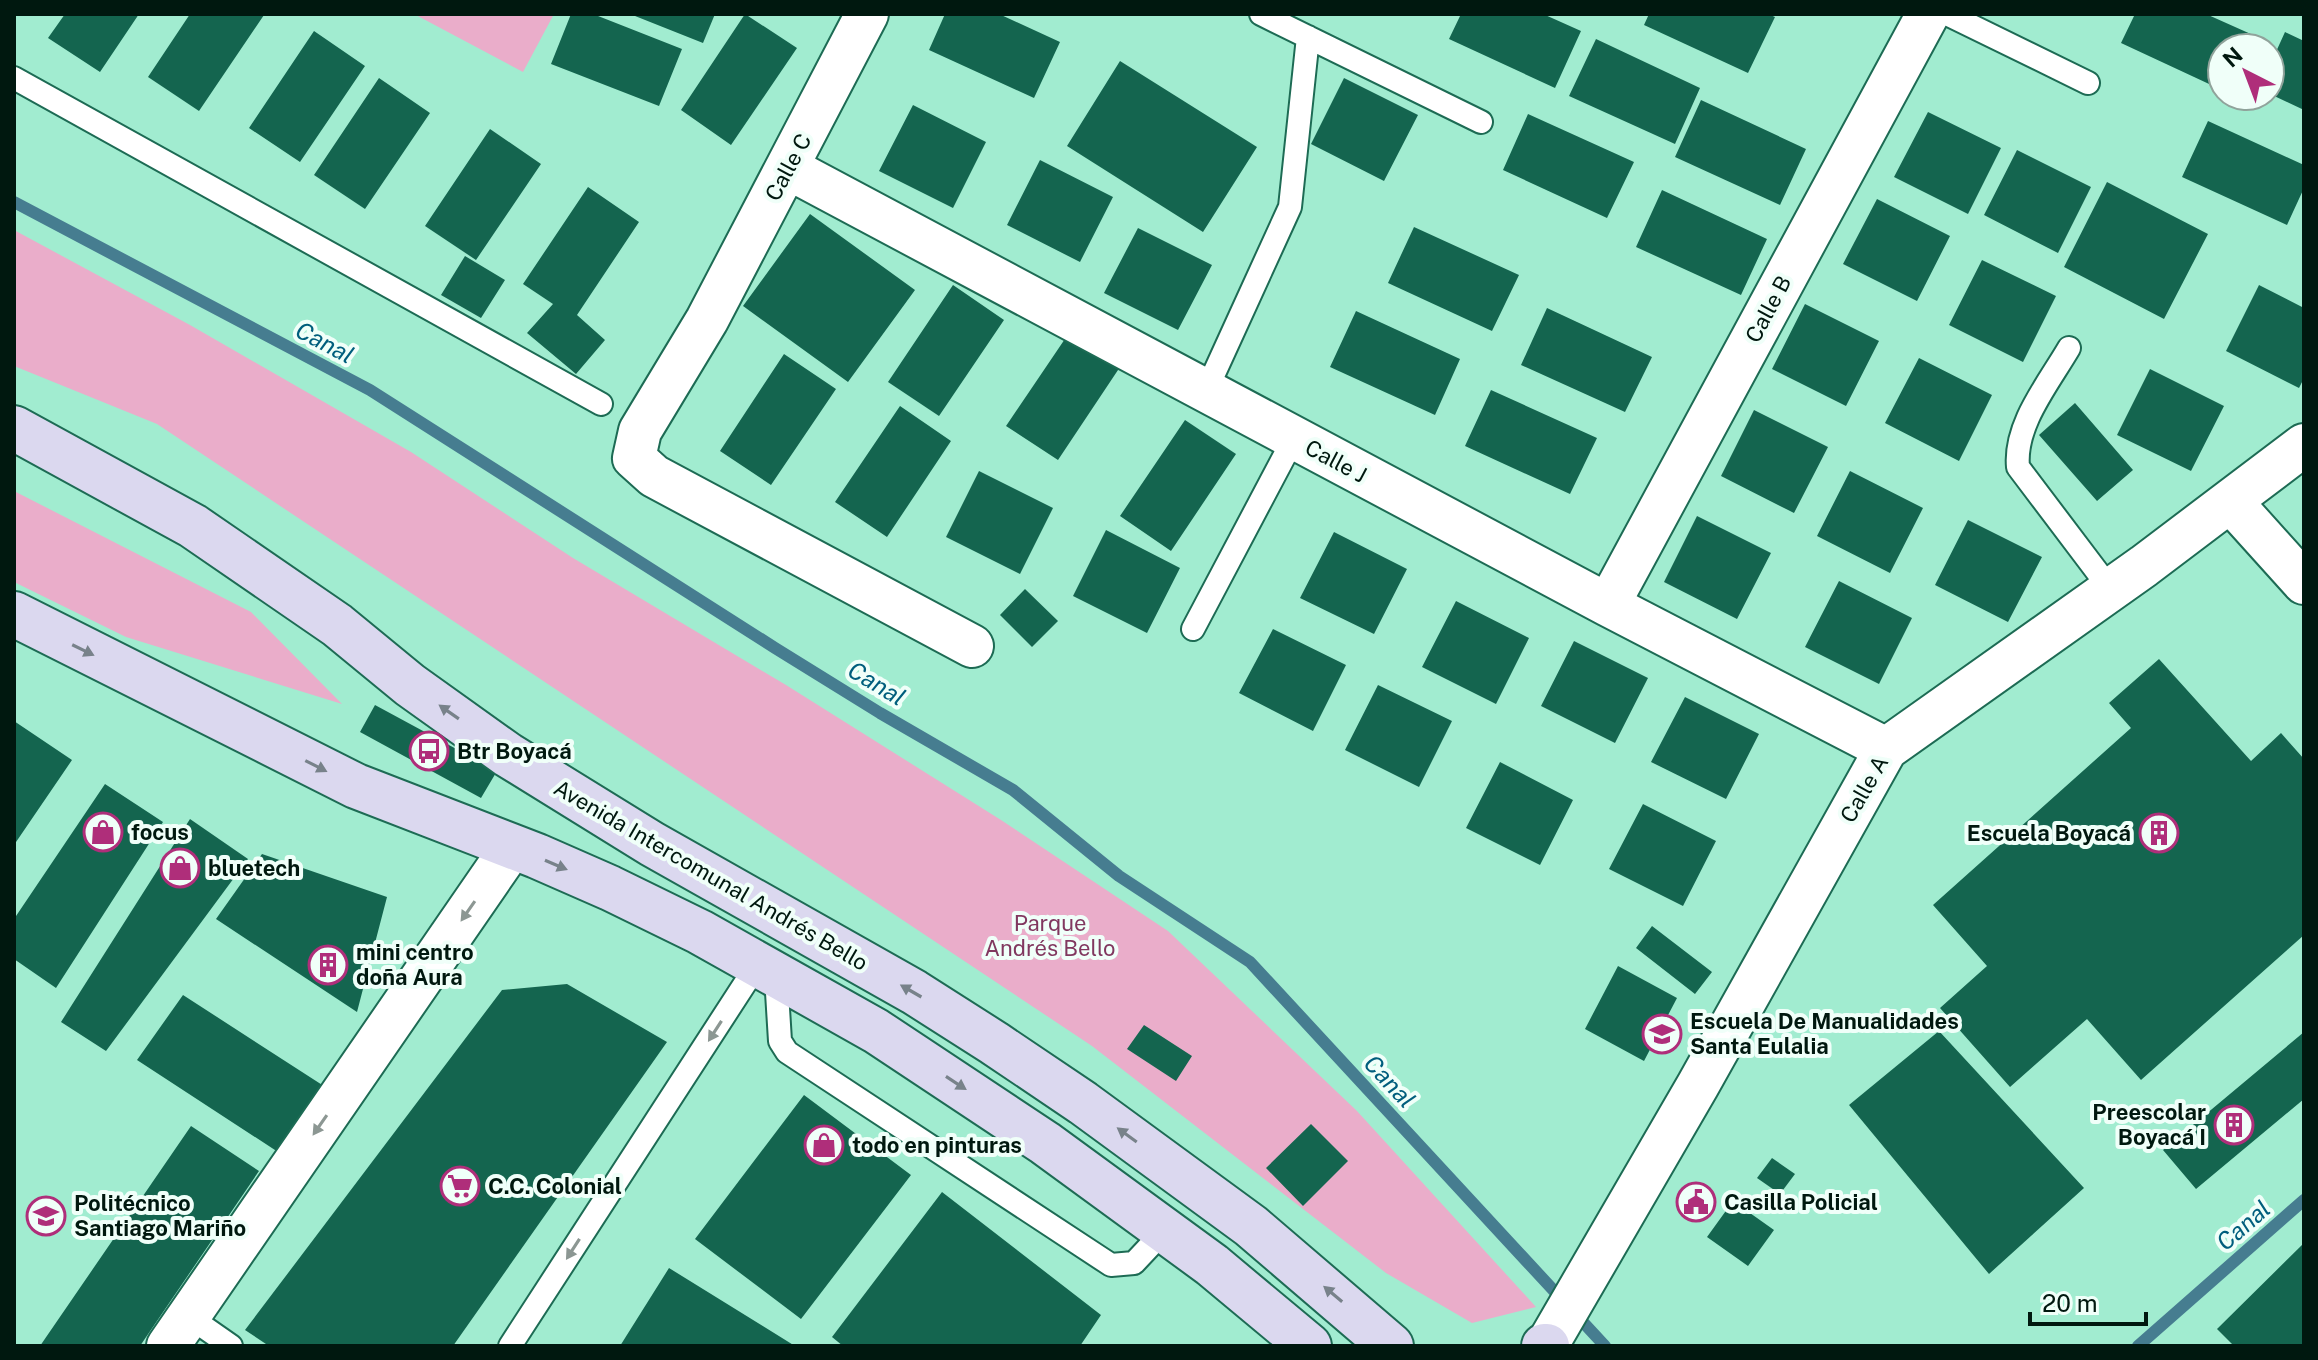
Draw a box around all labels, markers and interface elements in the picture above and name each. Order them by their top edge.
north arrow [2206,32,2286,112]
text: N [2218,42,2248,73]
street label: Calle C [760,129,816,205]
street label: Calle B [1740,271,1796,347]
water label: Canal [291,315,359,369]
street label: Calle J [1301,434,1371,488]
one-way arrow [72,643,95,657]
water label: Canal [843,655,911,711]
one-way arrow [438,705,459,720]
bus stop icon: Btr Boyacá [408,730,450,772]
place label: Btr Boyacá [457,738,572,764]
street label: Calle A [1835,751,1893,827]
one-way arrow [304,759,327,773]
street label: Avenida Intercomunal Andrés Bello [549,774,873,976]
shop icon: focus [82,811,124,853]
building icon: Escuela Boyacá [2138,812,2180,854]
place label: focus [131,819,189,845]
place label: Escuela Boyacá [1967,820,2131,846]
shop icon: bluetech [159,847,201,889]
place label: bluetech [208,855,300,881]
one-way arrow [544,858,568,871]
one-way arrow [461,901,476,922]
park label: Parque Andrés Bello [985,910,1115,961]
place label: mini centro doña Aura [356,939,474,990]
building icon: mini centro doña Aura [307,944,349,986]
one-way arrow [900,984,922,998]
place label: Escuela De Manualidades Santa Eulalia [1690,1008,1959,1059]
school or university icon: Escuela De Manualidades Santa Eulalia [1641,1013,1683,1055]
one-way arrow [707,1020,722,1041]
water label: Canal [1359,1049,1421,1113]
one-way arrow [945,1075,966,1090]
place label: Preescolar Boyacá I [2092,1099,2206,1150]
building icon: Preescolar Boyacá I [2213,1104,2255,1146]
one-way arrow [313,1115,328,1136]
shop icon: todo en pinturas [803,1124,845,1166]
one-way arrow [1117,1128,1137,1144]
place label: todo en pinturas [852,1132,1022,1158]
supermarket icon: C.C. Colonial [439,1165,481,1207]
place label: C.C. Colonial [488,1173,622,1199]
public building icon: Casilla Policial [1675,1181,1717,1223]
place label: Casilla Policial [1724,1189,1878,1215]
place label: Politécnico Santiago Mariño [74,1190,246,1241]
water label: Canal [2210,1194,2276,1256]
school or university icon: Politécnico Santiago Mariño [25,1195,67,1237]
one-way arrow [565,1238,580,1259]
scale bar [2030,1276,2146,1326]
one-way arrow [1323,1286,1343,1303]
text: 20 m [2042,1289,2098,1317]

